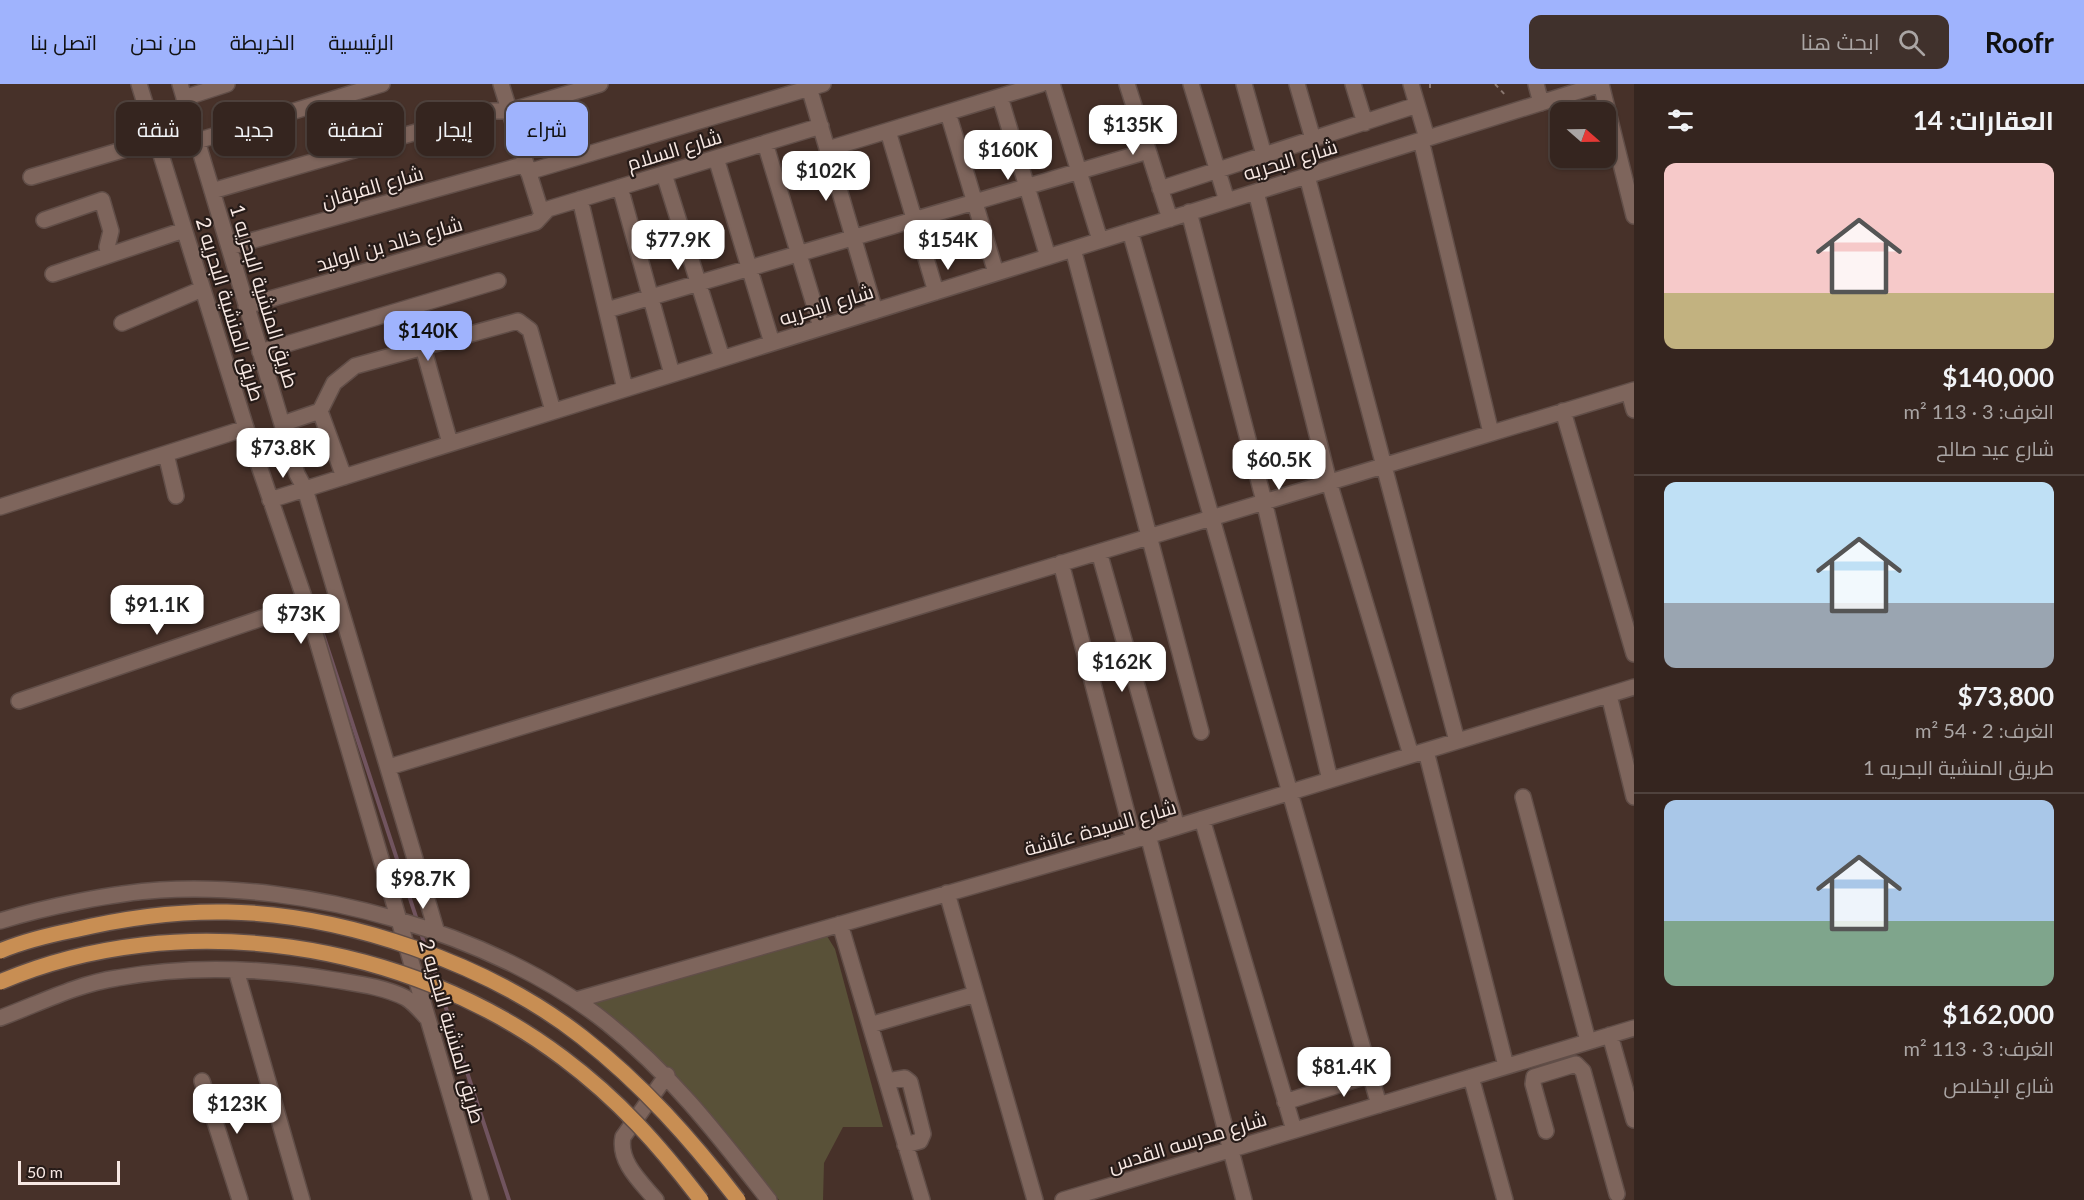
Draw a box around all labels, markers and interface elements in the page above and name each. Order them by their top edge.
search box [1529,15,1949,69]
text: Roofr [1985,25,2054,59]
icon: search [1895,26,1928,59]
text: ابحث هنا [1800,28,1880,55]
text: اتصل بنا [30,29,97,54]
text: من نحن [130,29,197,54]
text: الخريطة [230,29,295,54]
text: الرئيسية [328,29,394,54]
chip: شقة [116,102,201,156]
chip: جديد [213,102,295,156]
chip: تصفية [307,102,404,156]
chip: إيجار [416,102,494,156]
chip: شراء [506,102,588,156]
north arrow [1550,102,1616,168]
map controls [1550,102,1616,168]
icon: filters [1664,104,1697,137]
text: العقارات: 14 [1913,104,2054,136]
pin: $135K [1091,105,1175,156]
text: $135K [1103,112,1163,136]
street label: شارع السلام [624,123,725,178]
pin: $160K [966,130,1050,181]
street label: شارع البحريه [1240,133,1341,188]
text: $160K [978,137,1038,161]
pin: $102K [784,151,868,202]
text: $102K [796,158,856,182]
street label: شارع الفرقان [318,160,427,215]
street label: طريق المنشية البحريه 1 [224,201,304,391]
icon: home [1805,202,1913,310]
street label: شارع خالد بن الوليد [313,211,466,278]
street label: طريق المنشية البحريه 2 [190,214,270,404]
pin: $77.9K [629,220,727,271]
pin: $154K [906,220,990,271]
text: $77.9K [646,227,710,251]
text: $154K [918,227,978,251]
street label: شارع البحريه [776,278,877,333]
pin: $140K [386,311,470,362]
text: $140K [398,318,458,342]
text: $140,000 [1942,361,2054,393]
text: الغرف: 3 · 113 m² [1903,399,2054,423]
pin: $73.8K [234,428,332,479]
text: $73.8K [251,435,315,459]
text: شارع عيد صالح [1936,436,2054,460]
pin: $60.5K [1230,440,1328,491]
text: $60.5K [1247,447,1311,471]
icon: home [1805,521,1913,629]
pin: $91.1K [108,585,206,636]
text: $91.1K [125,592,189,616]
pin: $73K [265,594,337,645]
text: $73K [277,601,325,625]
pin: $162K [1080,642,1164,693]
text: $162K [1092,649,1152,673]
text: $73,800 [1957,680,2054,712]
text: الغرف: 2 · 54 m² [1915,718,2054,742]
text: طريق المنشية البحريه 1 [1863,755,2054,779]
street label: شارع السيدة عائشة [1021,794,1180,863]
icon: home [1805,839,1913,947]
pin: $98.7K [374,859,472,910]
text: $98.7K [391,866,455,890]
street label: طريق المنشية البحريه 2 [413,936,491,1127]
text: $162,000 [1942,998,2054,1030]
text: الغرف: 3 · 113 m² [1903,1036,2054,1060]
pin: $81.4K [1295,1047,1393,1098]
text: $81.4K [1312,1054,1376,1078]
text: شارع الإخلاص [1944,1073,2054,1097]
pin: $123K [195,1084,279,1135]
text: $123K [207,1091,267,1115]
street label: شارع مدرسه القدس [1105,1105,1270,1179]
scale bar [18,1158,120,1186]
text: 50 m [27,1162,63,1181]

